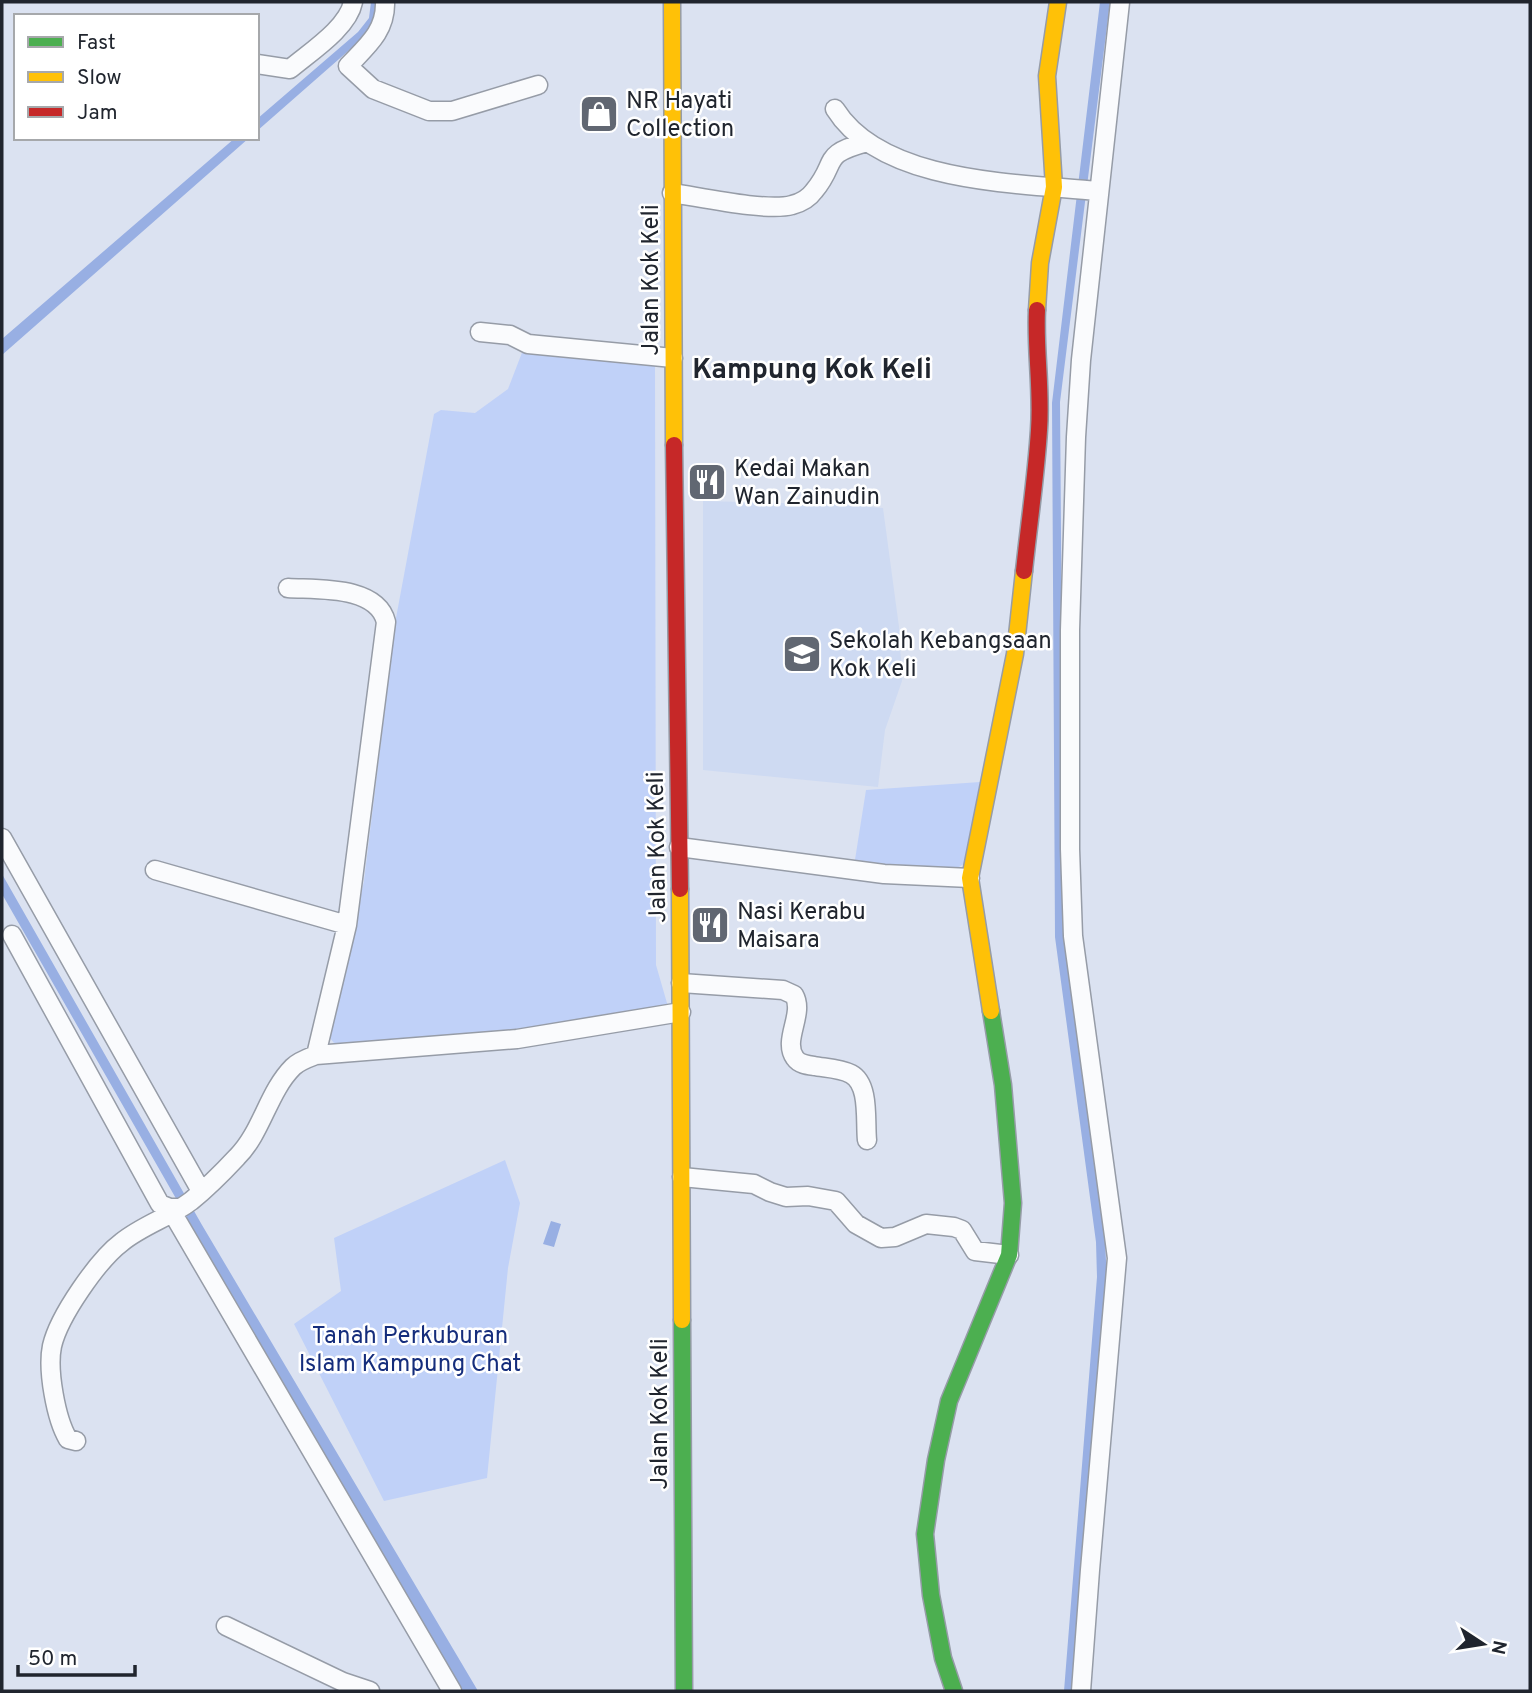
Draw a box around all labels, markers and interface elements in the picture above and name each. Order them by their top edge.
legend [14,14,259,140]
text: Fast [77,30,116,57]
text: Slow [77,65,122,92]
place label: NR Hayati Collection [626,87,734,145]
shop icon: NR Hayati Collection [578,93,620,135]
text: Jam [77,100,118,127]
street label: Jalan Kok Keli [637,204,667,356]
district label: Kampung Kok Keli [692,353,932,389]
place label: Kedai Makan Wan Zainudin [734,455,880,513]
restaurant icon: Kedai Makan Wan Zainudin [686,461,728,503]
place label: Sekolah Kebangsaan Kok Keli [829,627,1052,685]
school or university icon: Sekolah Kebangsaan Kok Keli [781,633,823,675]
street label: Jalan Kok Keli [642,771,674,923]
place label: Nasi Kerabu Maisara [737,898,866,956]
restaurant icon: Nasi Kerabu Maisara [689,904,731,946]
park label: Tanah Perkuburan Islam Kampung Chat [299,1322,521,1380]
street label: Jalan Kok Keli [646,1338,676,1490]
north arrow [1448,1609,1518,1679]
scale bar [18,1634,135,1678]
text: N [1485,1638,1511,1656]
text: 50 m [28,1646,77,1673]

